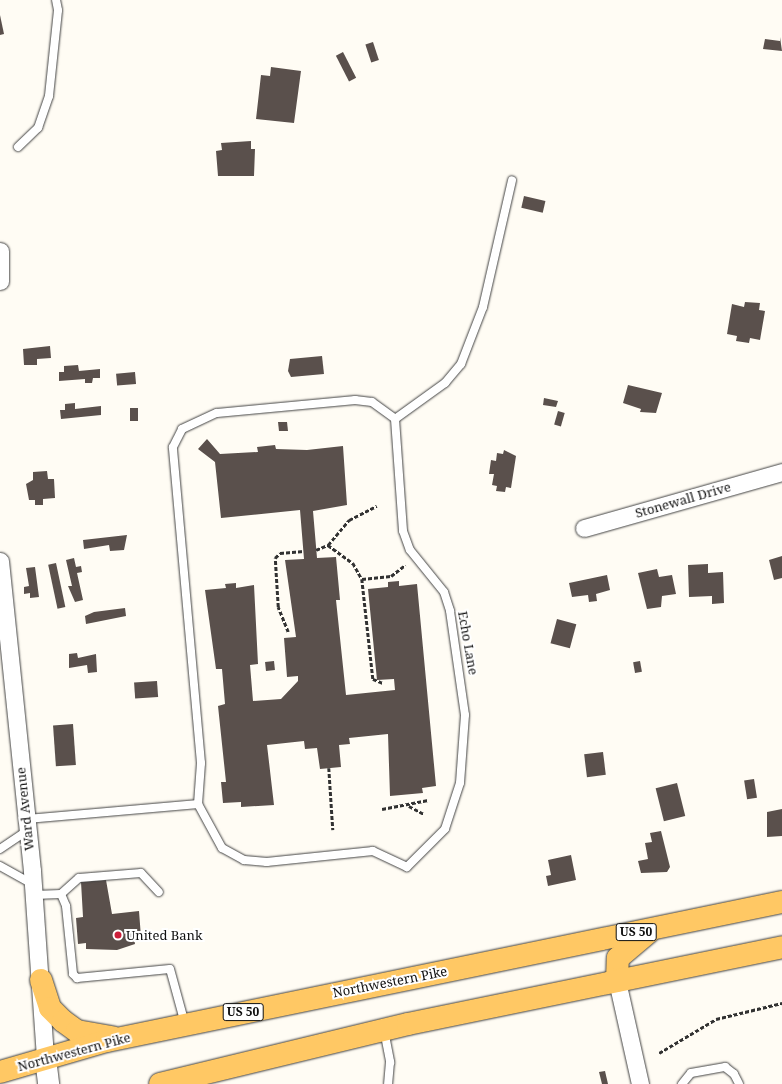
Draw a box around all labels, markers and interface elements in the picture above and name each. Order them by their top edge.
street label: Stonewall Drive [633,479,733,521]
street label: Echo Lane [455,610,481,676]
street label: Ward Avenue [13,766,37,852]
road number: US 50 [615,922,657,942]
place label: United Bank [126,927,203,943]
marker: United Bank [113,930,123,940]
street label: Northwestern Pike [332,963,448,1001]
road number: US 50 [222,1002,264,1022]
street label: Northwestern Pike [16,1029,132,1075]

